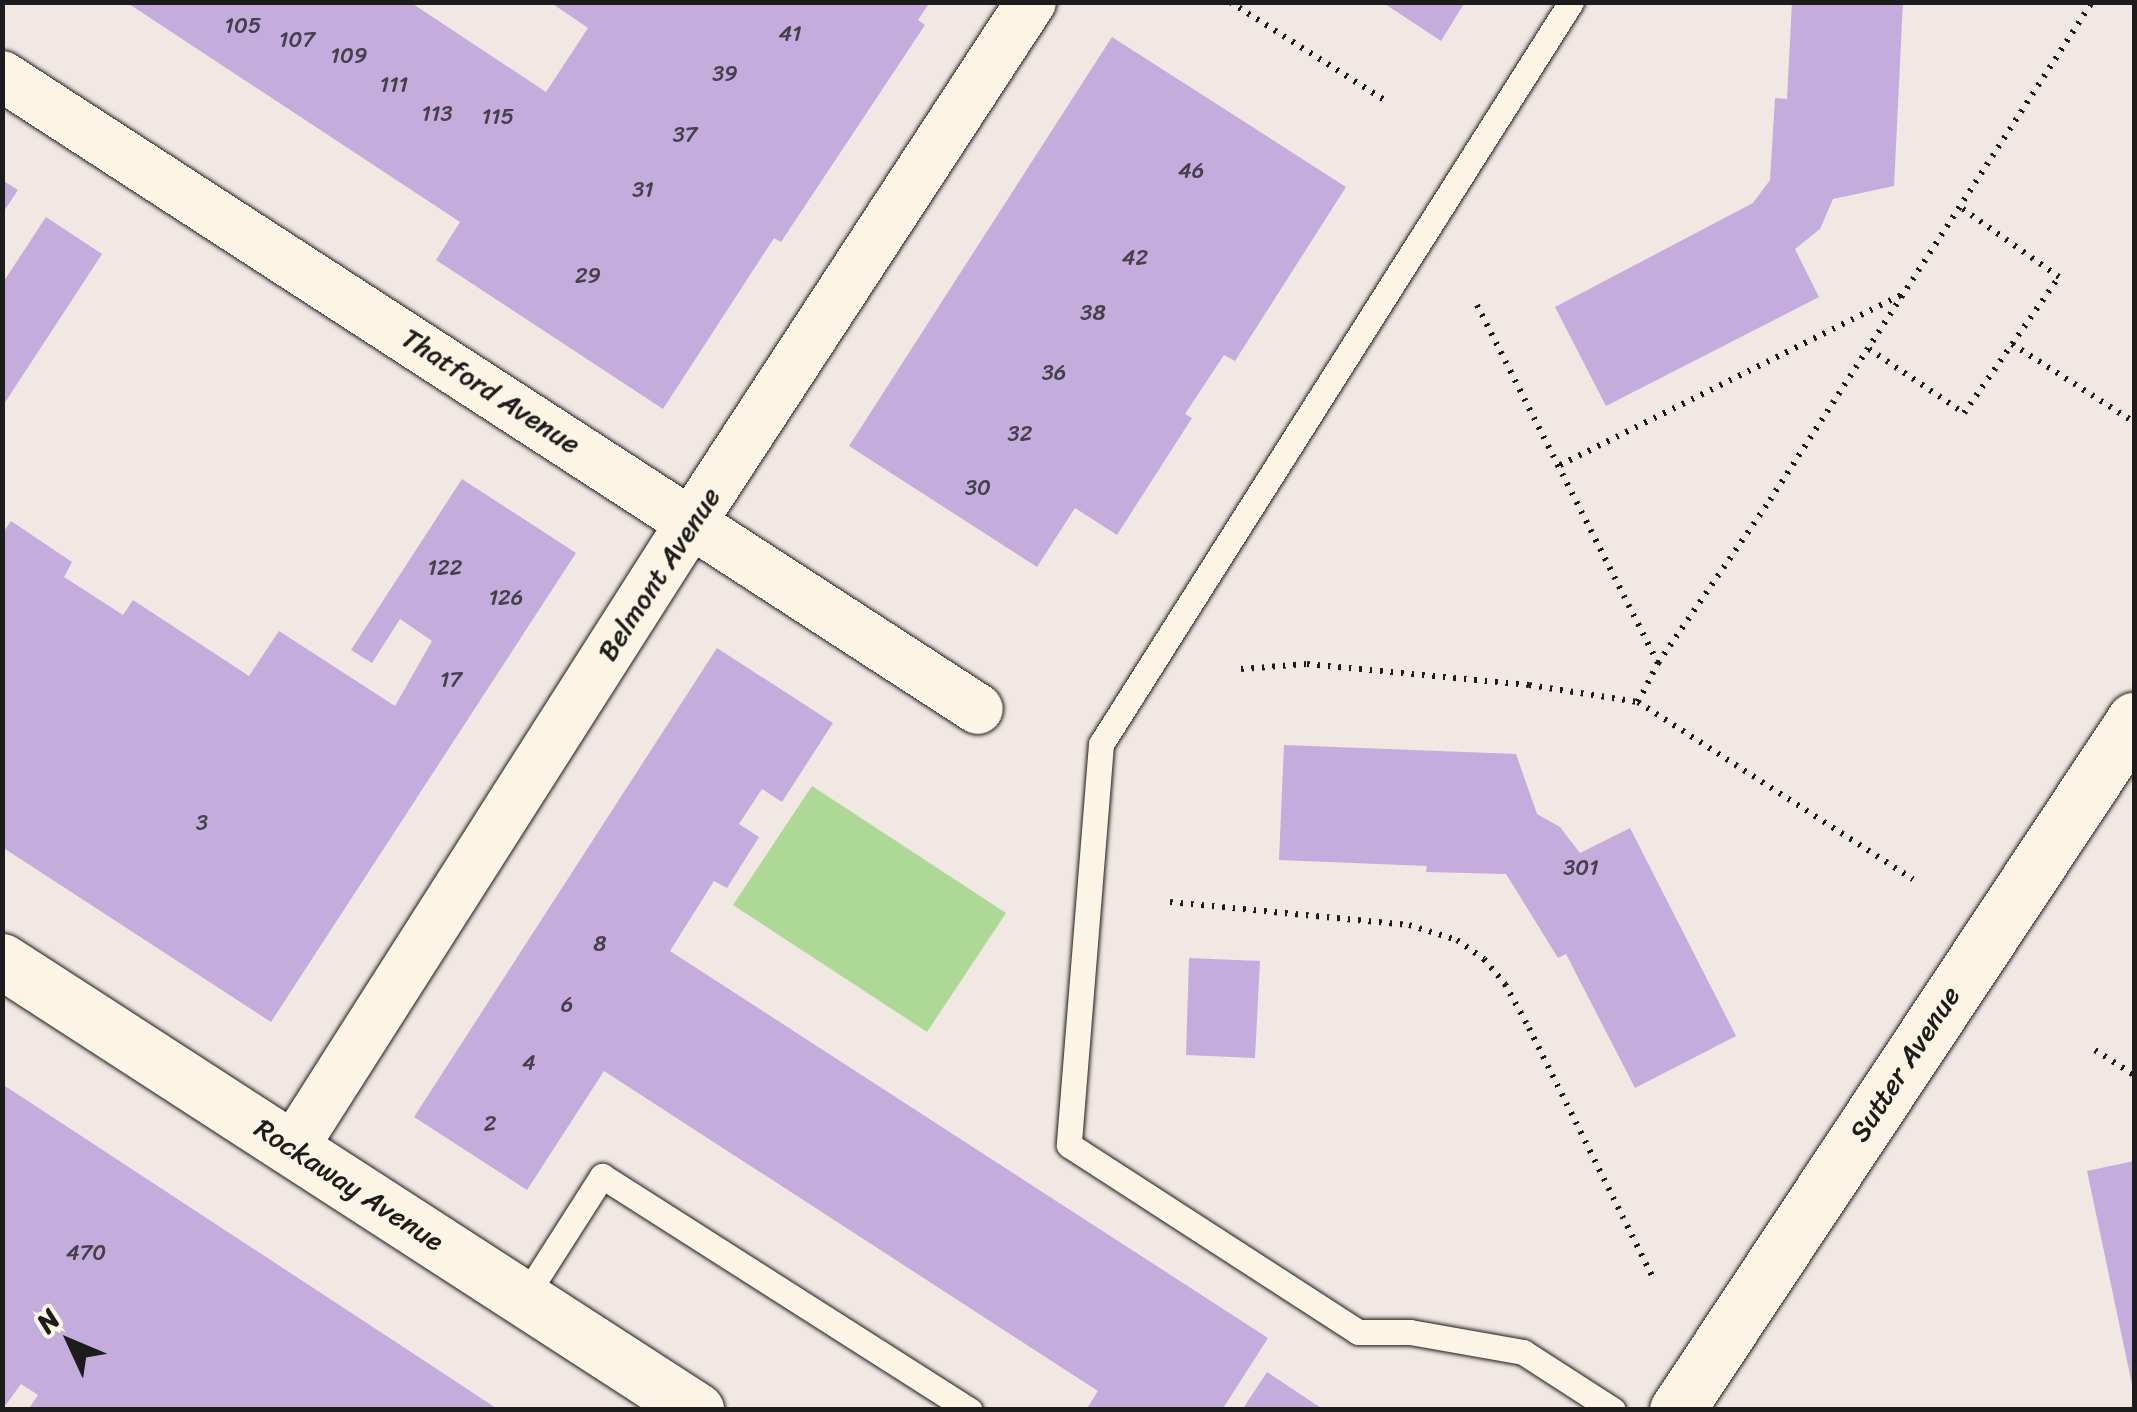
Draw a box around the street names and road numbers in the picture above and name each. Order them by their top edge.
street label: Thatford Avenue [396,321,586,461]
street label: Belmont Avenue [590,481,728,667]
street label: Sutter Avenue [1842,980,1968,1148]
street label: Rockaway Avenue [248,1111,450,1259]

